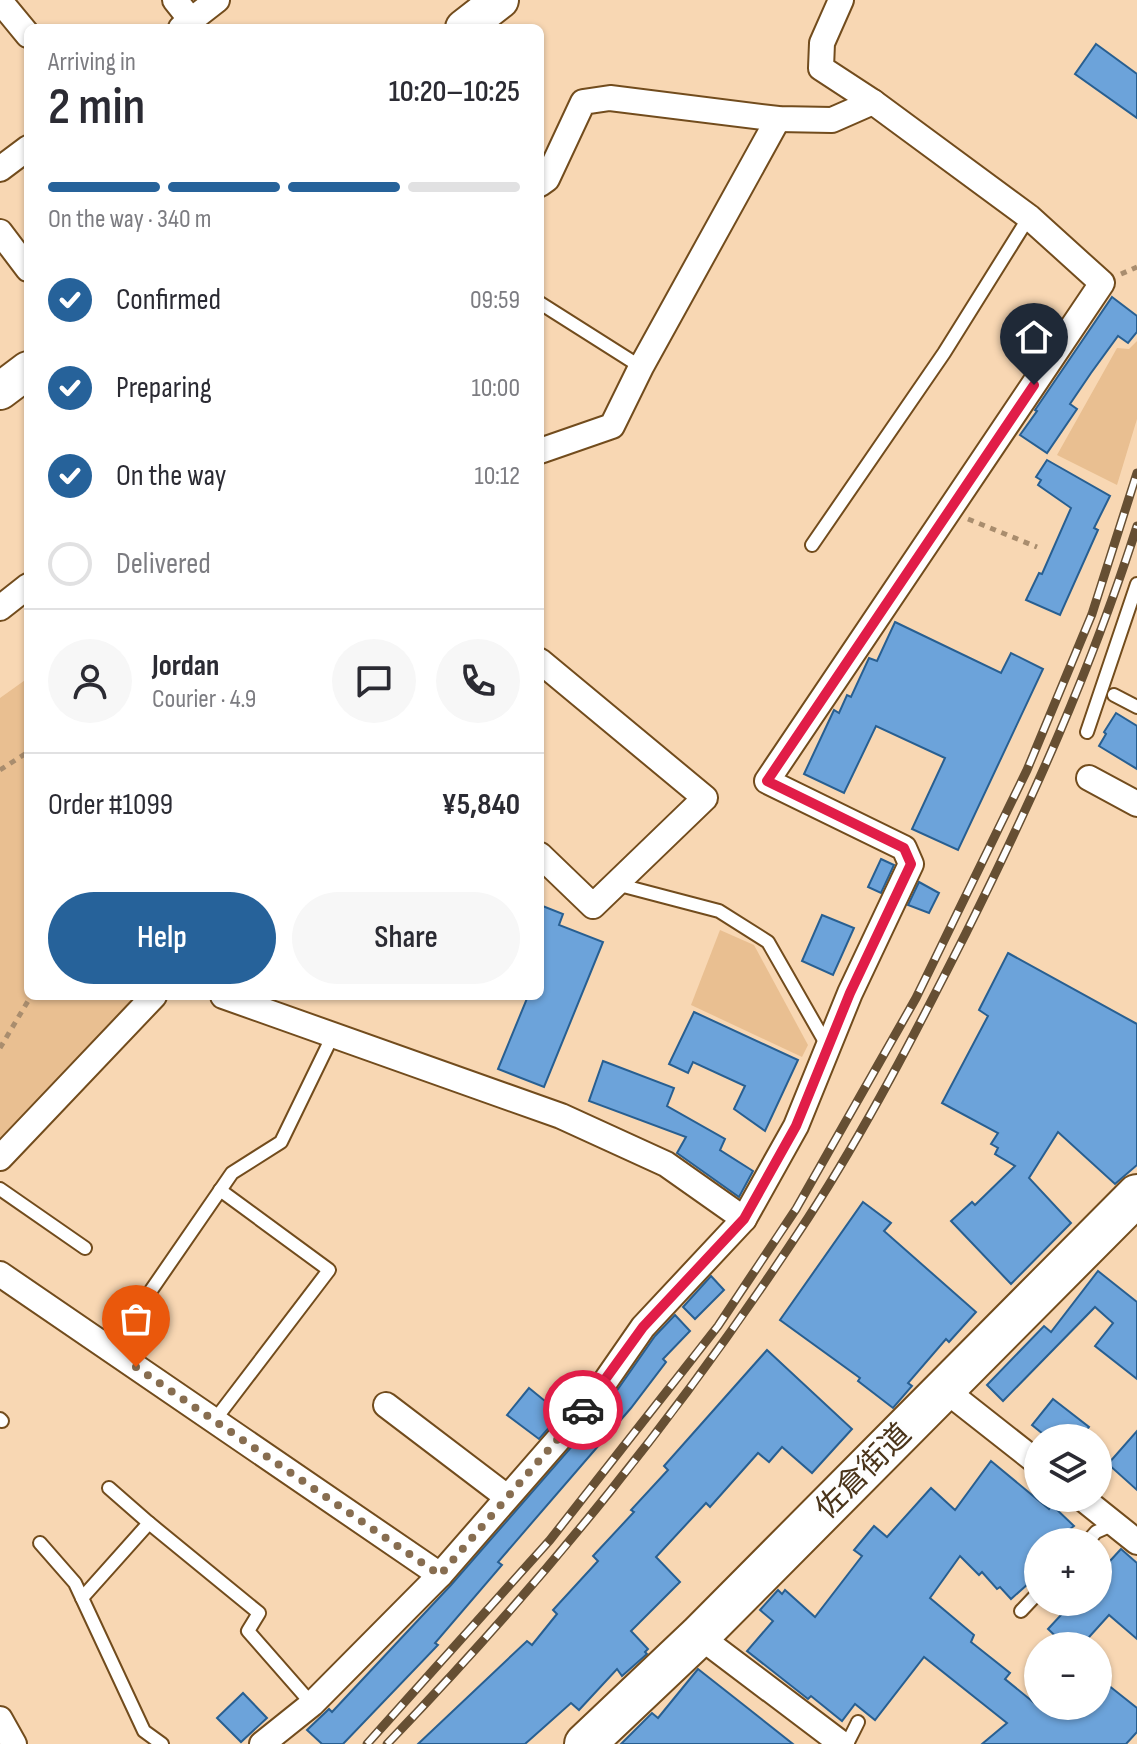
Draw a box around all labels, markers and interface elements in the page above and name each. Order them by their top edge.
text: Arriving in [48,47,136,78]
text: 10:20–10:25 [389,74,520,110]
text: 2 min [48,76,145,139]
text: On the way · 340 m [48,204,211,235]
icon: check [48,278,92,322]
text: Confirmed [116,282,221,318]
text: 09:59 [470,285,520,316]
pin [1000,303,1068,385]
icon: home [1012,315,1056,359]
icon: check [48,366,92,410]
text: Preparing [116,370,212,406]
text: 10:00 [472,373,520,404]
icon: check [48,454,92,498]
text: On the way [116,458,226,494]
text: 10:12 [475,461,520,492]
text: Delivered [116,546,211,582]
button: person [48,639,132,723]
button: chat [332,639,416,723]
button: phone [436,639,520,723]
text: Jordan [152,648,219,684]
text: Courier · 4.9 [152,684,256,715]
text: Order #1099 [48,787,173,823]
text: ¥5,840 [441,787,520,823]
button: Help [48,892,276,984]
button: Share [292,892,520,984]
pin [102,1285,170,1367]
icon: bag [114,1297,158,1341]
courier [543,1370,623,1450]
icon: car [561,1388,605,1432]
street label: 佐倉街道 [809,1417,919,1527]
map controls [1024,1424,1112,1720]
button: layers [1024,1424,1112,1512]
button: + [1024,1528,1112,1616]
button: − [1024,1632,1112,1720]

